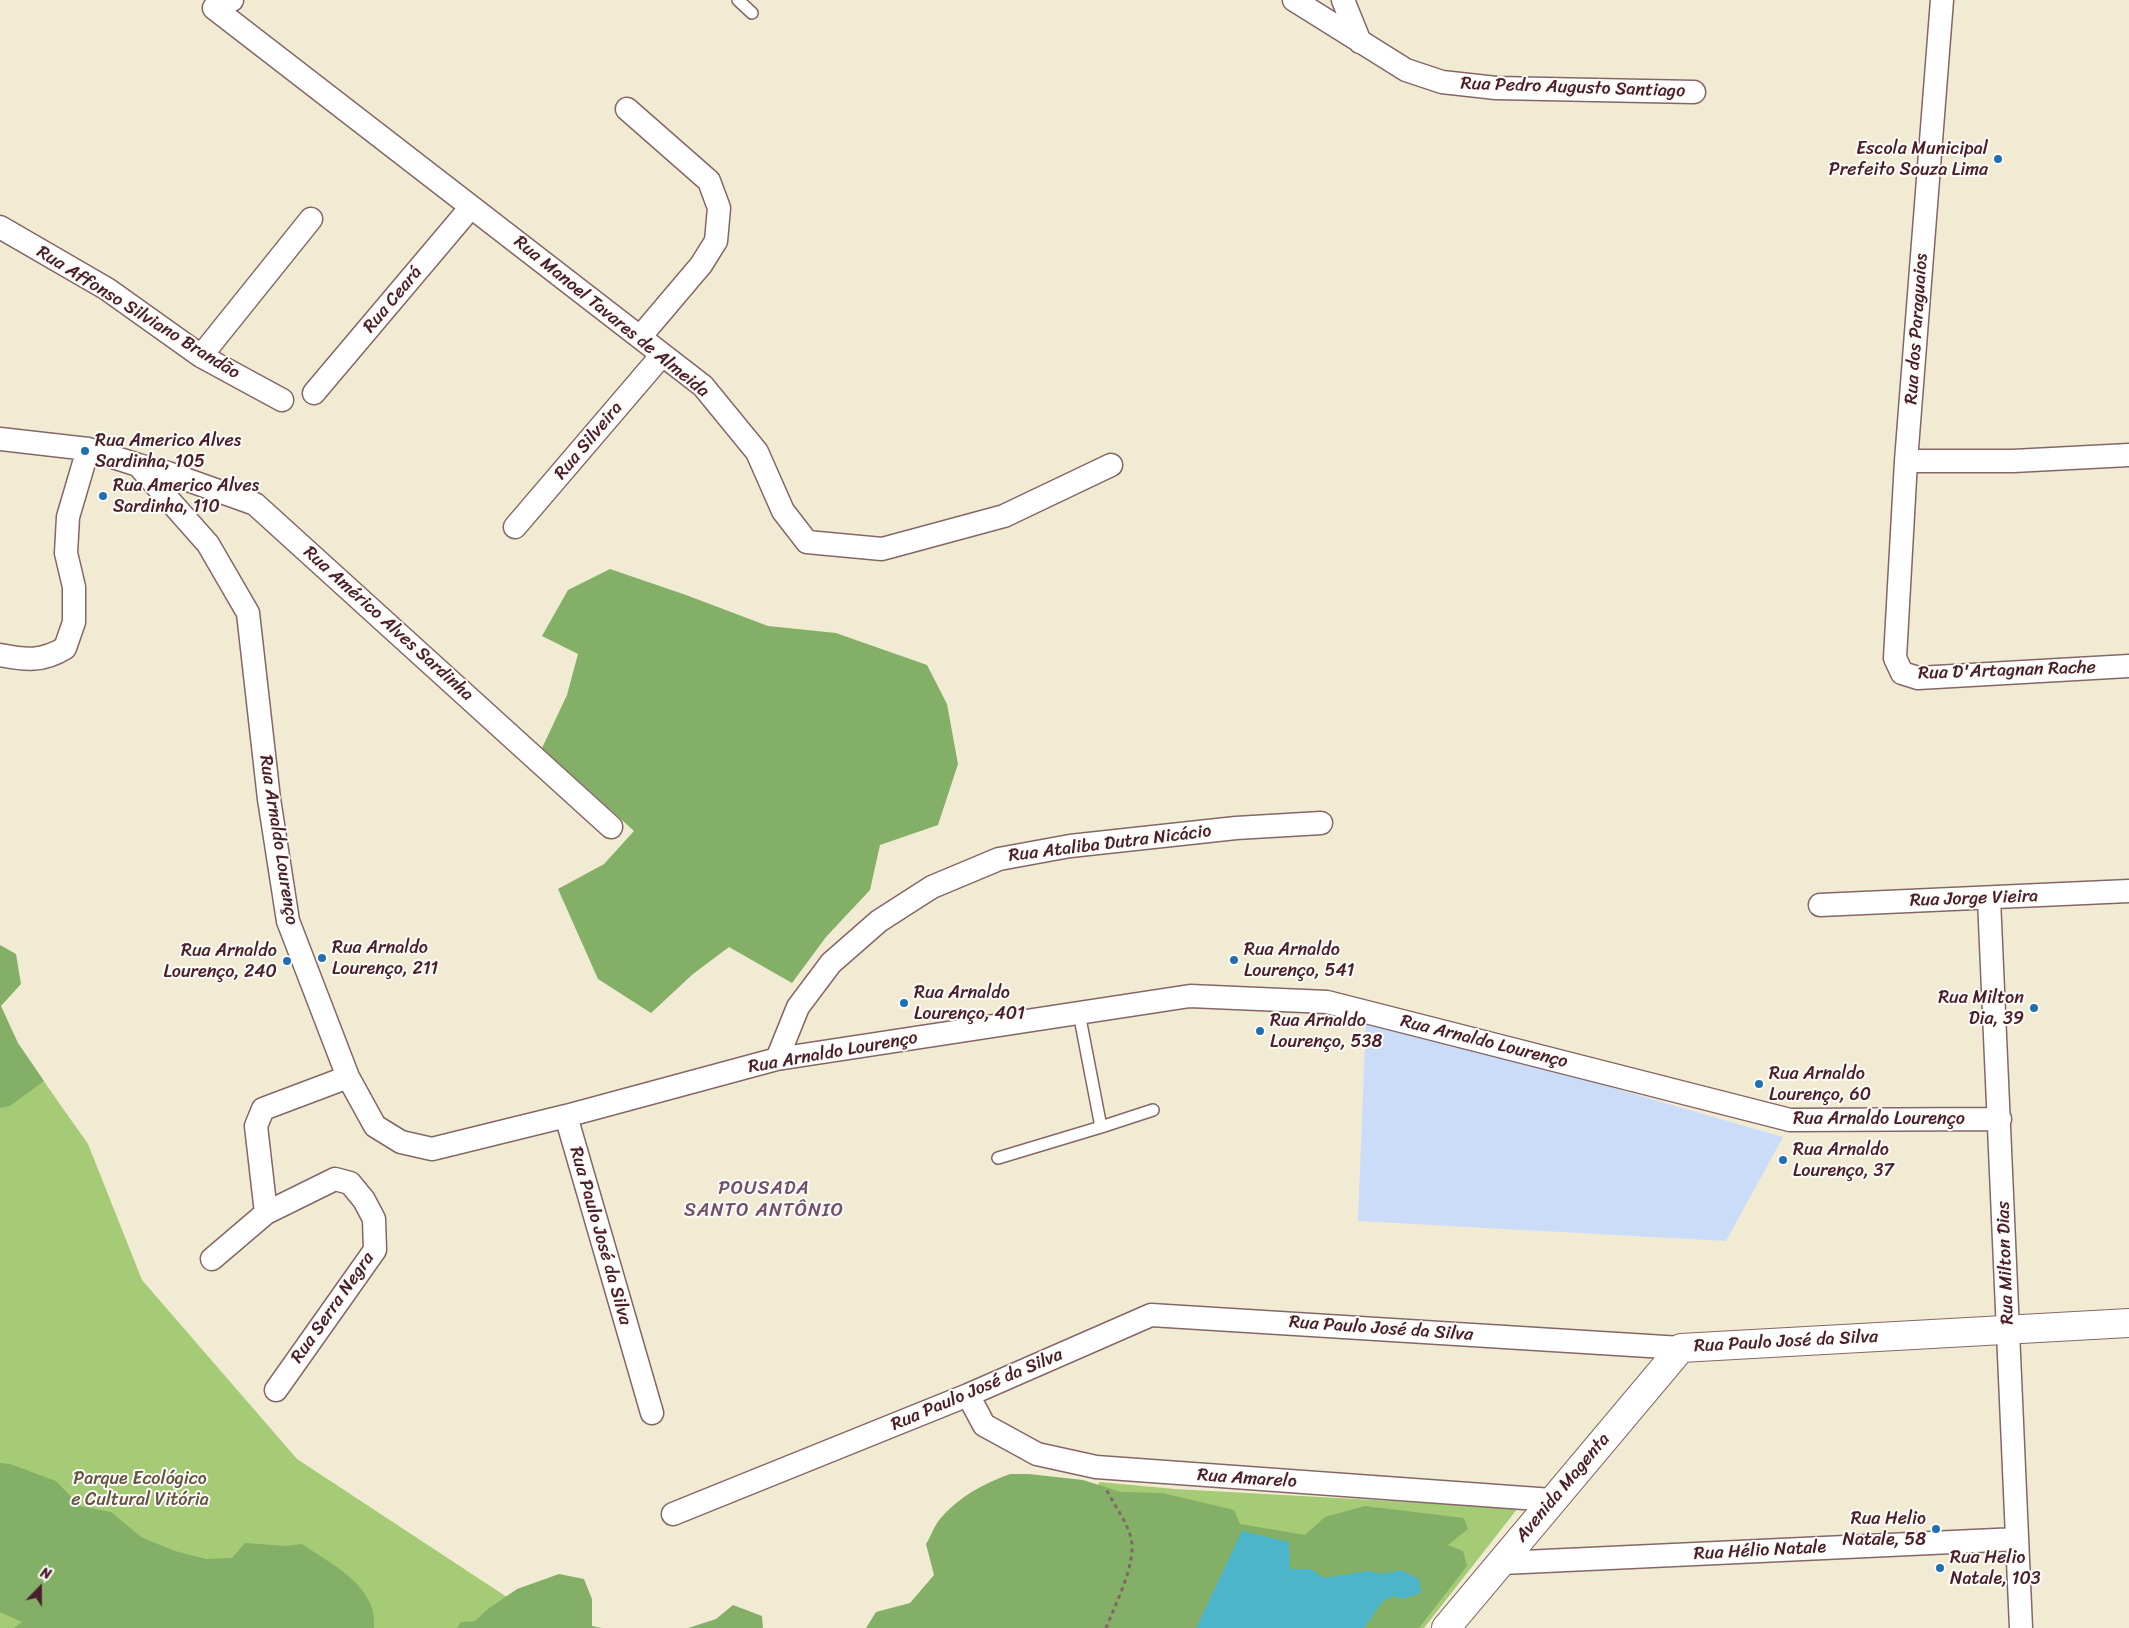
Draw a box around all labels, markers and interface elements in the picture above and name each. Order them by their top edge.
street label: Rua Pedro Augusto Santiago [1460,73,1686,103]
place label: Escola Municipal Prefeito Souza Lima [1829,138,1988,180]
marker: Escola Municipal Prefeito Souza Lima [1992,153,2004,165]
street label: Rua Manoel Tavares de Almeida [509,231,713,403]
street label: Rua Affonso Silviano Brandão [32,241,244,385]
street label: Rua dos Paraguaios [1901,253,1933,405]
street label: Rua Ceará [359,262,427,338]
street label: Rua Silveira [550,398,628,484]
place label: Rua Americo Alves Sardinha, 105 [95,430,241,472]
marker: Rua Americo Alves Sardinha, 105 [79,445,91,457]
place label: Rua Americo Alves Sardinha, 110 [113,475,259,518]
marker: Rua Americo Alves Sardinha, 110 [97,490,109,502]
street label: Rua Américo Alves Sardinha [299,542,477,706]
street label: Rua D'Artagnan Rache [1918,657,2096,685]
street label: Rua Arnaldo Lourenço [254,754,302,926]
street label: Rua Ataliba Dutra Nicácio [1007,821,1213,867]
street label: Rua Jorge Vieira [1909,886,2039,912]
place label: Rua Arnaldo Lourenço, 211 [332,937,438,980]
place label: Rua Arnaldo Lourenço, 541 [1244,939,1354,982]
place label: Rua Arnaldo Lourenço, 240 [163,940,277,982]
marker: Rua Arnaldo Lourenço, 211 [316,952,328,964]
marker: Rua Arnaldo Lourenço, 541 [1228,954,1240,966]
marker: Rua Arnaldo Lourenço, 240 [281,955,293,967]
place label: Rua Arnaldo Lourenço, 401 [914,982,1025,1024]
place label: Rua Milton Dia, 39 [1938,987,2024,1030]
marker: Rua Arnaldo Lourenço, 401 [898,997,910,1009]
marker: Rua Milton Dia, 39 [2028,1002,2040,1014]
place label: Rua Arnaldo Lourenço, 538 [1270,1010,1382,1052]
street label: Rua Arnaldo Lourenço [1398,1011,1570,1073]
marker: Rua Arnaldo Lourenço, 538 [1254,1025,1266,1037]
street label: Rua Arnaldo Lourenço [747,1027,919,1079]
place label: Rua Arnaldo Lourenço, 60 [1769,1063,1871,1106]
marker: Rua Arnaldo Lourenço, 60 [1753,1078,1765,1090]
street label: Rua Arnaldo Lourenço [1793,1108,1965,1130]
place label: Rua Arnaldo Lourenço, 37 [1793,1139,1894,1182]
street label: Rua Paulo José da Silva [564,1144,636,1328]
marker: Rua Arnaldo Lourenço, 37 [1777,1154,1789,1166]
district label: POUSADA SANTO ANTÔNIO [684,1178,844,1222]
street label: Rua Milton Dias [1993,1201,2019,1325]
street label: Rua Serra Negra [287,1248,379,1368]
street label: Rua Paulo José da Silva [1288,1312,1474,1346]
street label: Rua Paulo José da Silva [1693,1326,1879,1358]
street label: Rua Paulo José da Silva [888,1344,1066,1436]
street label: Avenida Magenta [1511,1429,1615,1547]
street label: Rua Amarelo [1197,1465,1297,1493]
park label: Parque Ecológico e Cultural Vitória [71,1468,209,1510]
place label: Rua Helio Natale, 58 [1842,1508,1926,1550]
marker: Rua Helio Natale, 58 [1930,1523,1942,1535]
street label: Rua Hélio Natale [1693,1537,1827,1565]
place label: Rua Helio Natale, 103 [1950,1547,2041,1590]
text: N [37,1560,55,1587]
marker: Rua Helio Natale, 103 [1934,1562,1946,1574]
north arrow [15,1563,65,1613]

